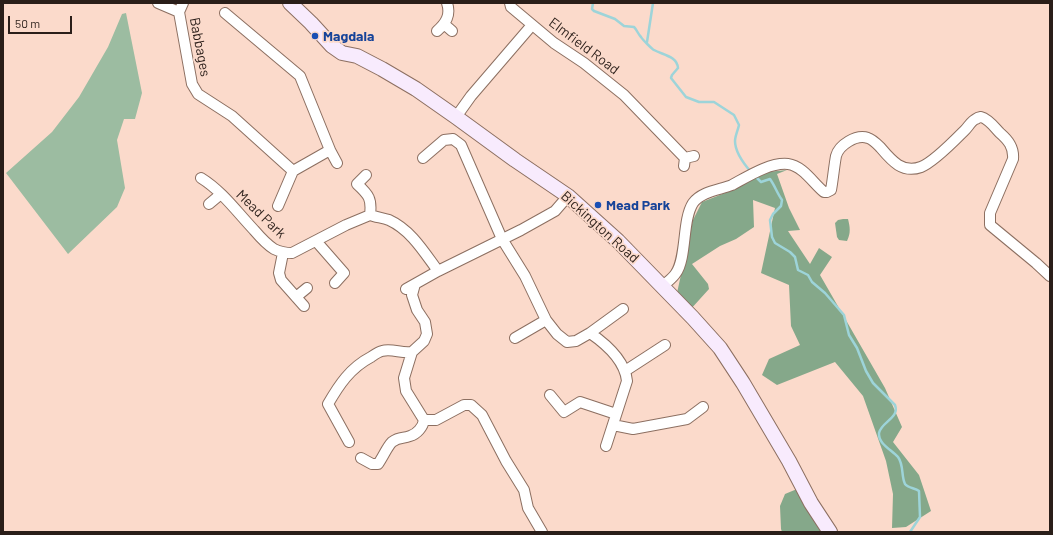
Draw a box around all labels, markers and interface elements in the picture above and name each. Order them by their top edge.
scale bar [10,8,74,34]
street label: Elmfield Road [545,14,623,78]
text: 50 m [15,16,40,30]
street label: Babbages [186,16,214,78]
place label: Magdala [323,28,374,44]
marker: Magdala [310,31,320,41]
street label: Mead Park [233,186,289,242]
street label: Bickington Road [558,188,642,266]
place label: Mead Park [606,197,670,213]
marker: Mead Park [593,200,603,210]

